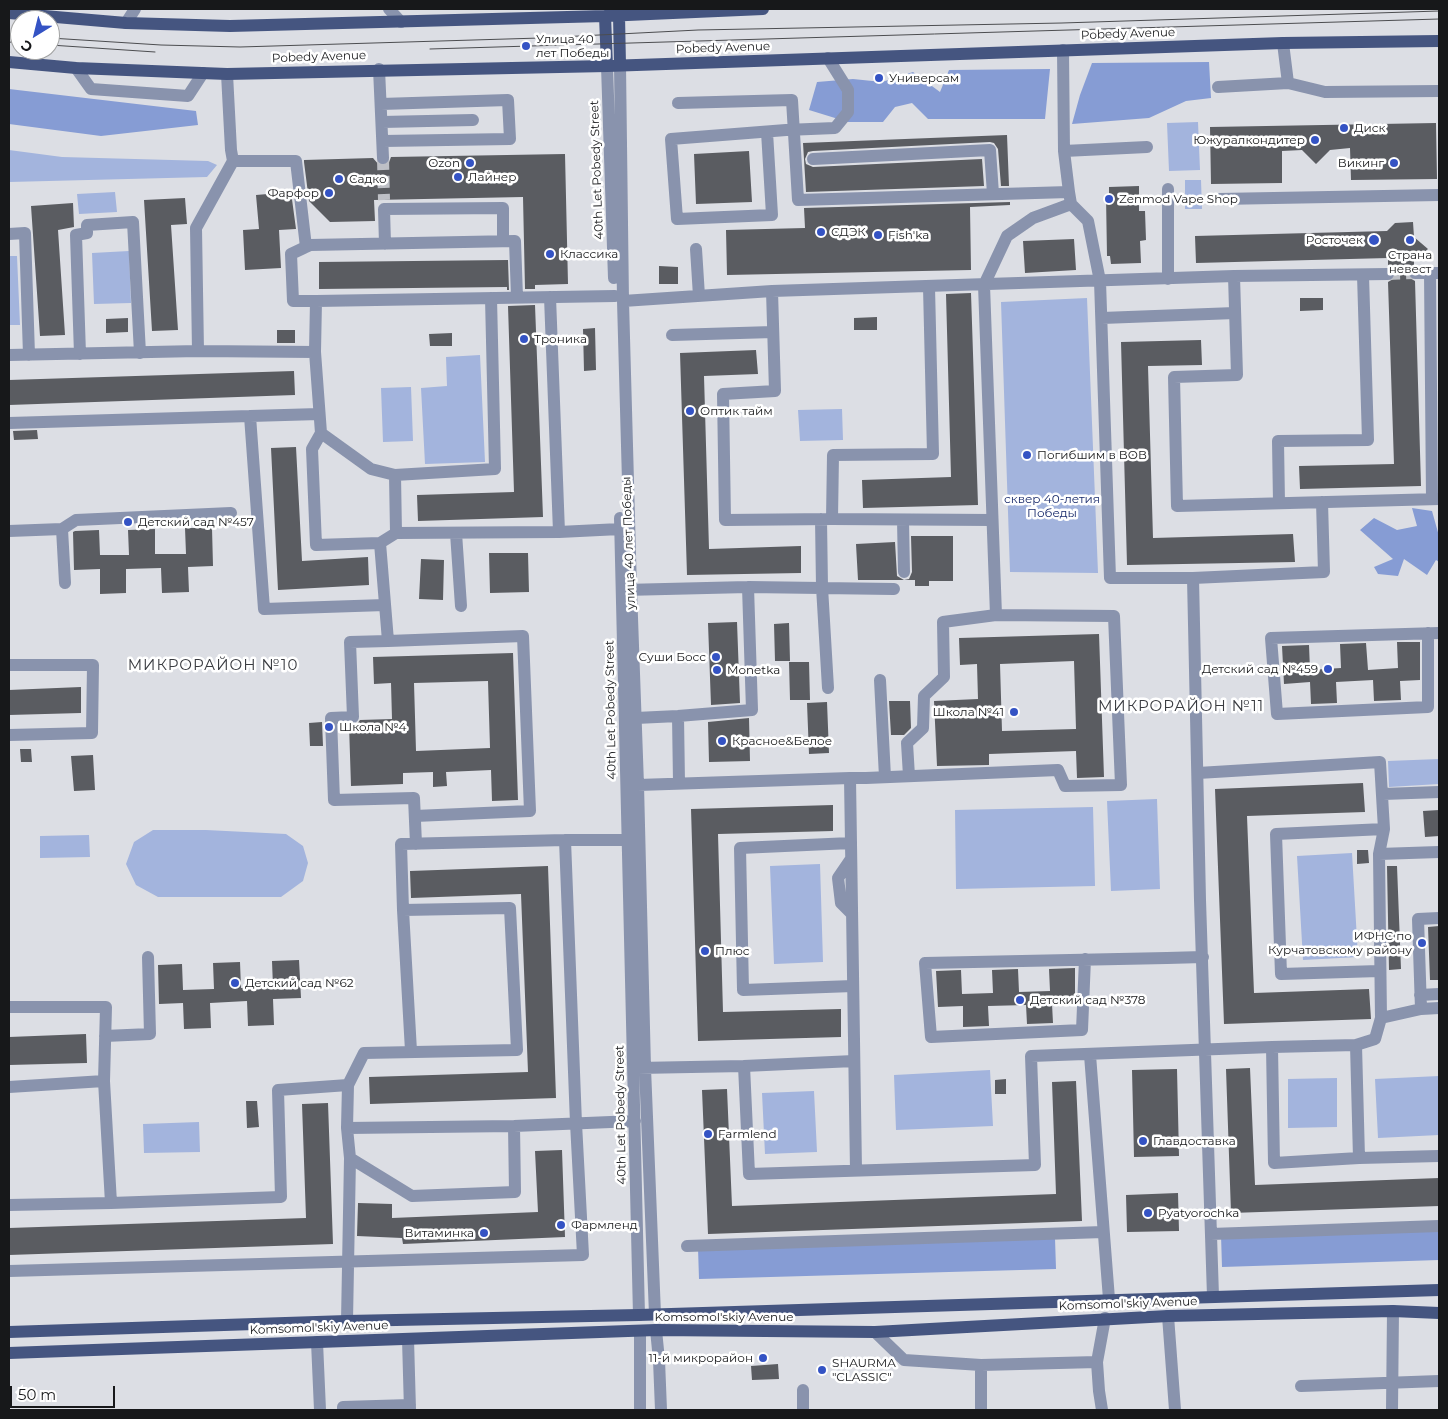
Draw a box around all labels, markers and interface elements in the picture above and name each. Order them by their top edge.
north arrow [10,10,60,60]
street label: Pobedy Avenue [1081,25,1175,43]
place label: Улица 40 лет Победы [536,32,610,60]
text: С [17,36,36,57]
street label: Pobedy Avenue [676,39,770,57]
marker: Улица 40 лет Победы [520,40,532,52]
street label: Pobedy Avenue [272,48,366,66]
place label: Универсам [889,71,959,85]
marker: Универсам [873,72,885,84]
street label: 40th Let Pobedy Street [587,100,607,240]
place label: Диск [1354,121,1386,135]
marker: Диск [1338,122,1350,134]
place label: Южуралкондитер [1193,133,1305,147]
marker: Южуралкондитер [1309,134,1321,146]
place label: Ozon [428,156,460,170]
place label: Викинг [1338,156,1384,170]
marker: Ozon [464,157,476,169]
marker: Викинг [1388,157,1400,169]
place label: Лайнер [468,170,516,184]
marker: Лайнер [452,171,464,183]
place label: Садко [349,172,387,186]
marker: Садко [333,173,345,185]
place label: Фарфор [267,186,319,200]
marker: Фарфор [323,187,335,199]
place label: Zenmod Vape Shop [1119,192,1238,206]
marker: Zenmod Vape Shop [1103,193,1115,205]
place label: СДЭК [831,225,866,239]
marker: СДЭК [815,226,827,238]
place label: Fish'ka [888,228,929,242]
marker: Fish'ka [872,229,884,241]
place label: Росточек [1306,233,1363,247]
marker: Росточек [1367,233,1381,247]
marker: Страна невест [1404,234,1416,246]
place label: Классика [560,247,618,261]
marker: Классика [544,248,556,260]
place label: Страна невест [1388,248,1432,276]
place label: Троника [534,332,587,346]
marker: Троника [518,333,530,345]
place label: Оптик тайм [700,404,773,418]
marker: Оптик тайм [684,405,696,417]
place label: Погибшим в ВОВ [1037,448,1147,462]
marker: Погибшим в ВОВ [1021,449,1033,461]
street label: улица 40 лет Победы [619,476,639,610]
park label: сквер 40-летия Победы [1004,492,1100,520]
place label: Детский сад №457 [138,515,254,529]
marker: Детский сад №457 [122,516,134,528]
street label: 40th Let Pobedy Street [603,640,619,780]
place label: Суши Босс [638,650,706,664]
marker: Суши Босс [710,651,722,663]
district label: МИКРОРАЙОН №10 [126,657,300,675]
place label: Детский сад №459 [1202,662,1318,676]
place label: Monetka [727,663,780,677]
marker: Детский сад №459 [1322,663,1334,675]
marker: Monetka [711,664,723,676]
district label: МИКРОРАЙОН №11 [1096,698,1266,716]
place label: Школа №41 [933,705,1004,719]
marker: Школа №41 [1008,706,1020,718]
place label: Школа №4 [339,720,406,734]
marker: Школа №4 [323,721,335,733]
place label: Красное&Белое [732,734,832,748]
marker: Красное&Белое [716,735,728,747]
place label: ИФНС по Курчатовскому району [1268,929,1412,957]
marker: ИФНС по Курчатовскому району [1416,937,1428,949]
place label: Плюс [715,944,750,958]
marker: Плюс [699,945,711,957]
place label: Детский сад №62 [245,976,354,990]
marker: Детский сад №62 [229,977,241,989]
place label: Детский сад №378 [1030,993,1146,1007]
marker: Детский сад №378 [1014,994,1026,1006]
street label: 40th Let Pobedy Street [613,1045,629,1185]
place label: Farmlend [718,1127,777,1141]
marker: Farmlend [702,1128,714,1140]
place label: Главдоставка [1153,1134,1236,1148]
marker: Главдоставка [1137,1135,1149,1147]
place label: Pyatyorochka [1158,1206,1239,1220]
marker: Pyatyorochka [1142,1207,1154,1219]
place label: Фармленд [571,1218,638,1232]
marker: Фармленд [555,1219,567,1231]
place label: Витаминка [404,1226,474,1240]
marker: Витаминка [478,1227,490,1239]
street label: Komsomol'skiy Avenue [1058,1294,1198,1314]
street label: Komsomol'skiy Avenue [655,1310,793,1324]
street label: Komsomol'skiy Avenue [249,1318,389,1338]
place label: 11-й микрорайон [649,1351,753,1365]
marker: 11-й микрорайон [757,1352,769,1364]
place label: SHAURMA "CLASSIC" [832,1356,896,1384]
marker: SHAURMA "CLASSIC" [816,1364,828,1376]
scale bar [12,1376,118,1408]
text: 50 m [18,1385,56,1404]

